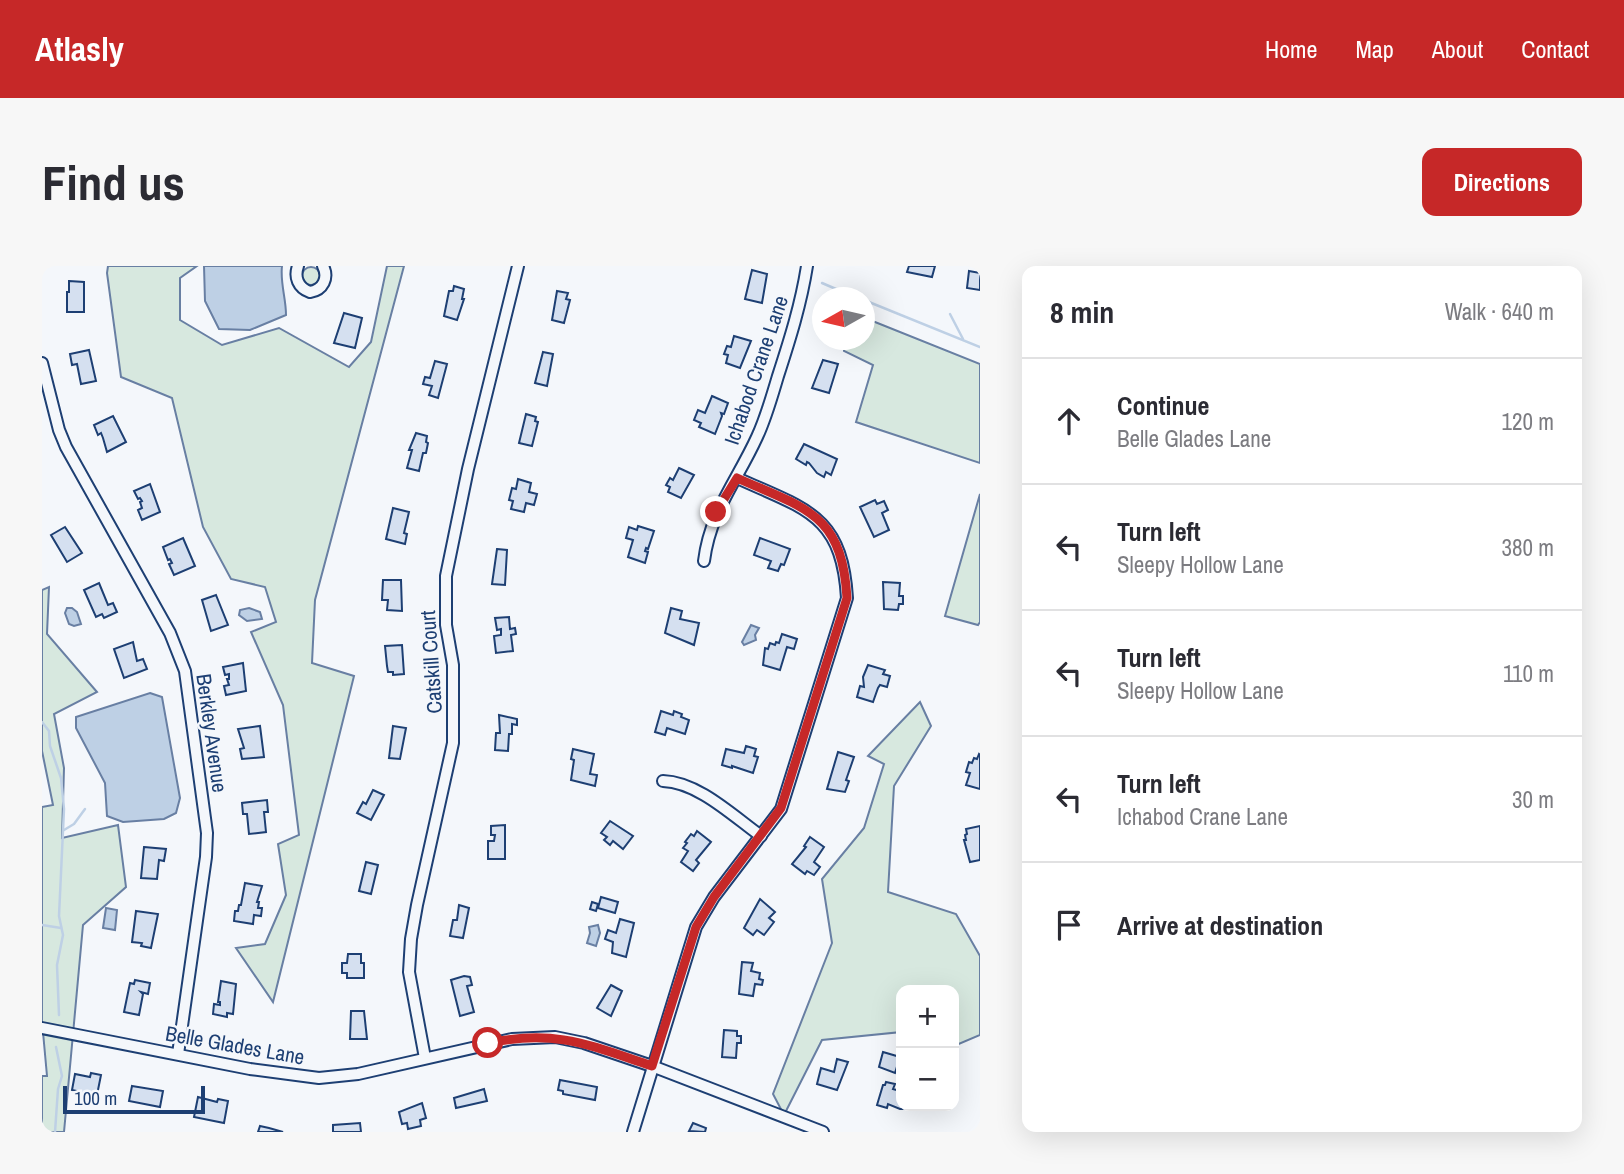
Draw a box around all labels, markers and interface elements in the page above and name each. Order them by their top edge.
text: Atlasly [35,27,124,71]
text: Home [1265,33,1317,65]
text: Map [1355,33,1394,65]
text: About [1432,33,1483,65]
text: Contact [1521,33,1589,65]
button: Directions [1422,148,1582,216]
text: Find us [42,149,185,215]
north arrow [812,287,875,350]
street label: Ichabod Crane Lane [717,291,795,449]
text: 8 min [1050,292,1114,332]
text: Walk · 640 m [1445,296,1554,327]
text: Continue [1117,388,1209,423]
icon: ahead [1050,402,1088,440]
text: 120 m [1502,406,1554,437]
text: Belle Glades Lane [1117,423,1271,454]
route end [700,496,731,527]
text: Turn left [1117,514,1201,549]
icon: left [1050,528,1088,566]
text: 380 m [1502,532,1554,563]
text: Sleepy Hollow Lane [1117,549,1284,580]
street label: Catskill Court [413,609,449,715]
text: Turn left [1117,640,1201,675]
icon: left [1050,654,1088,692]
text: 110 m [1503,658,1554,689]
street label: Berkley Avenue [189,672,235,794]
text: Sleepy Hollow Lane [1117,675,1284,706]
text: Turn left [1117,766,1201,801]
icon: left [1050,780,1088,818]
text: 30 m [1512,784,1554,815]
text: Ichabod Crane Lane [1117,801,1288,832]
icon: arrive [1050,906,1088,944]
text: Arrive at destination [1117,908,1323,943]
map controls [896,985,959,1111]
button: + [896,985,959,1048]
street label: Belle Glades Lane [163,1019,307,1071]
route start [472,1027,503,1058]
button: − [896,1048,959,1111]
scale bar [63,1083,205,1115]
text: 100 m [74,1085,117,1111]

